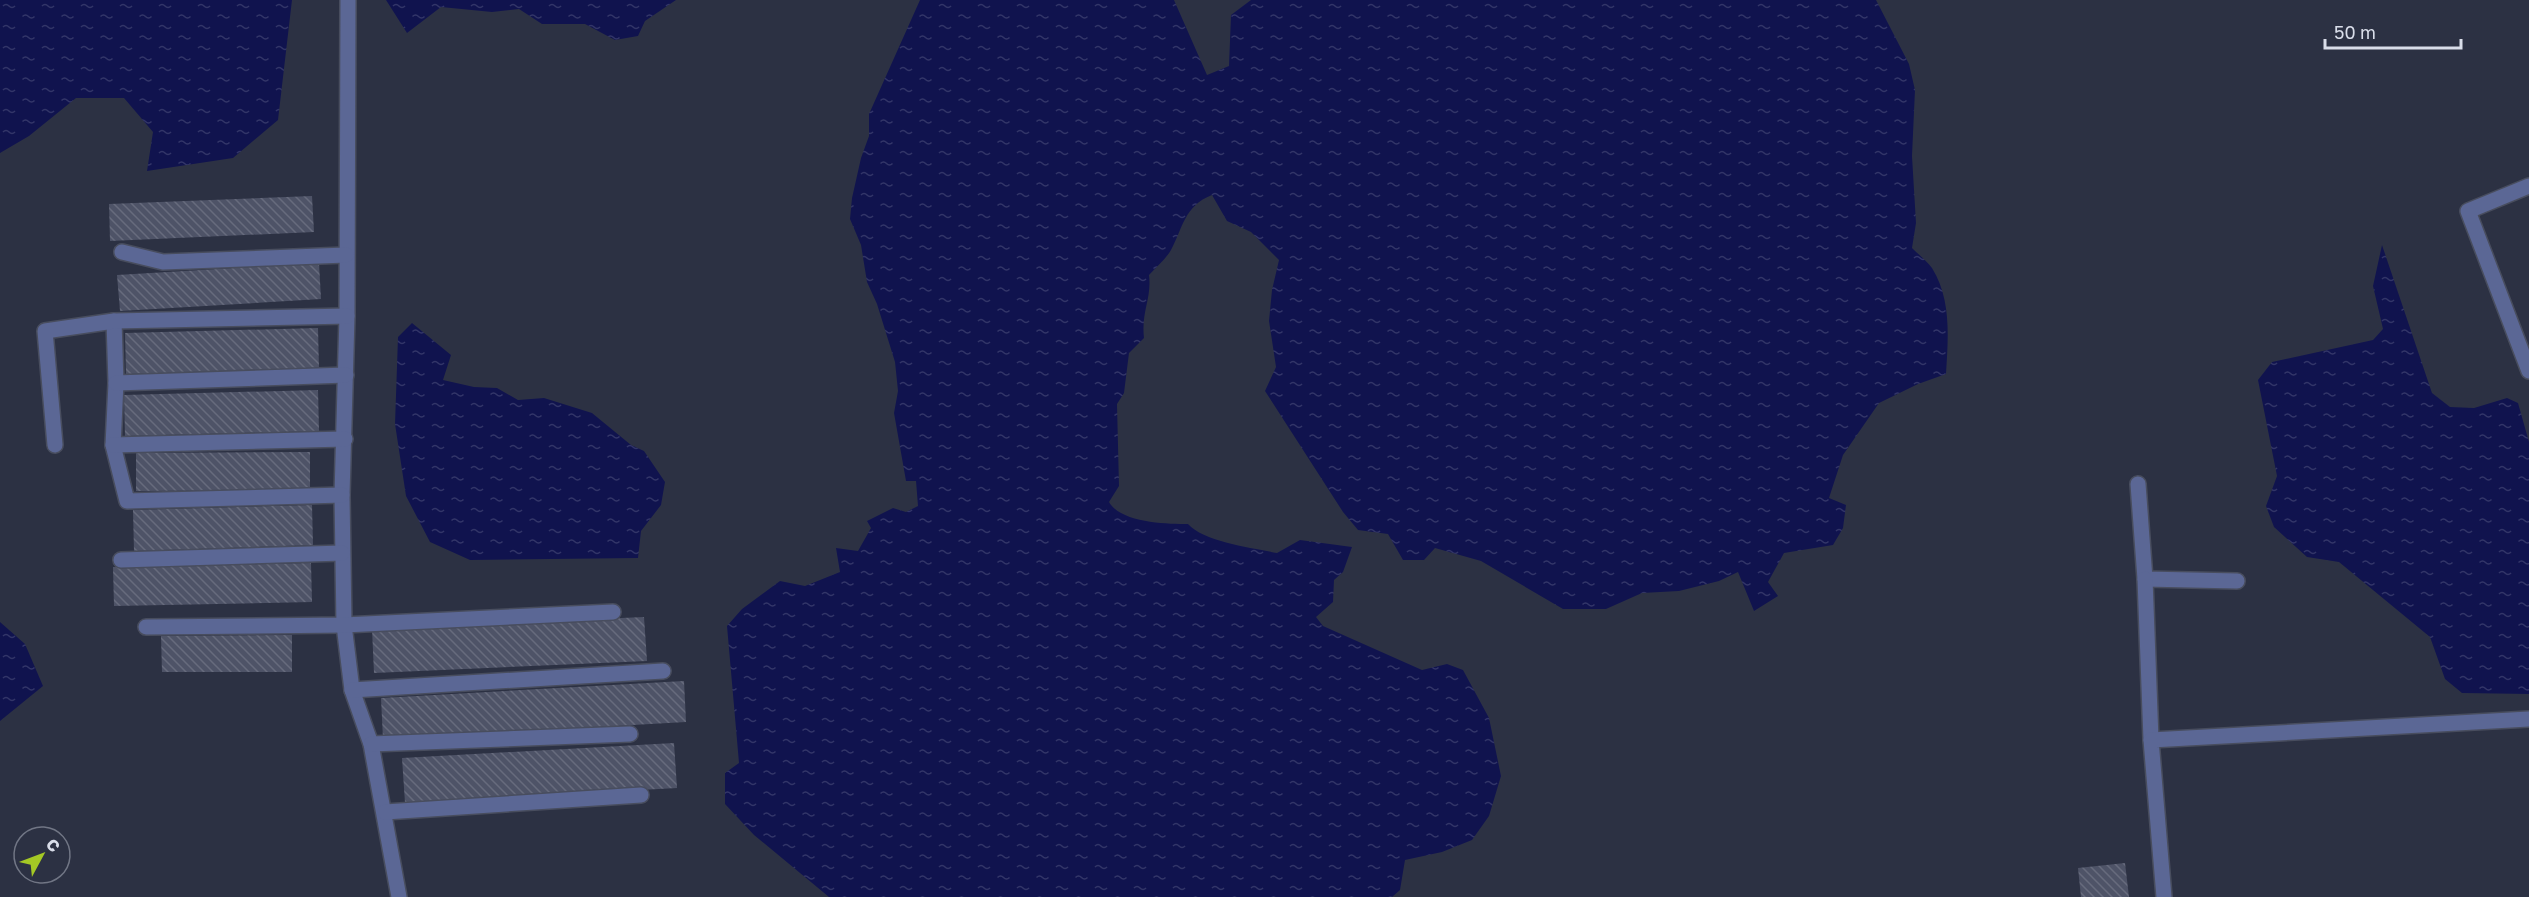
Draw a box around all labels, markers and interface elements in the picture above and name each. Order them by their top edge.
scale bar [2325,12,2462,50]
text: 50 m [2334,21,2376,43]
north arrow [12,825,72,885]
text: С [42,834,65,856]

